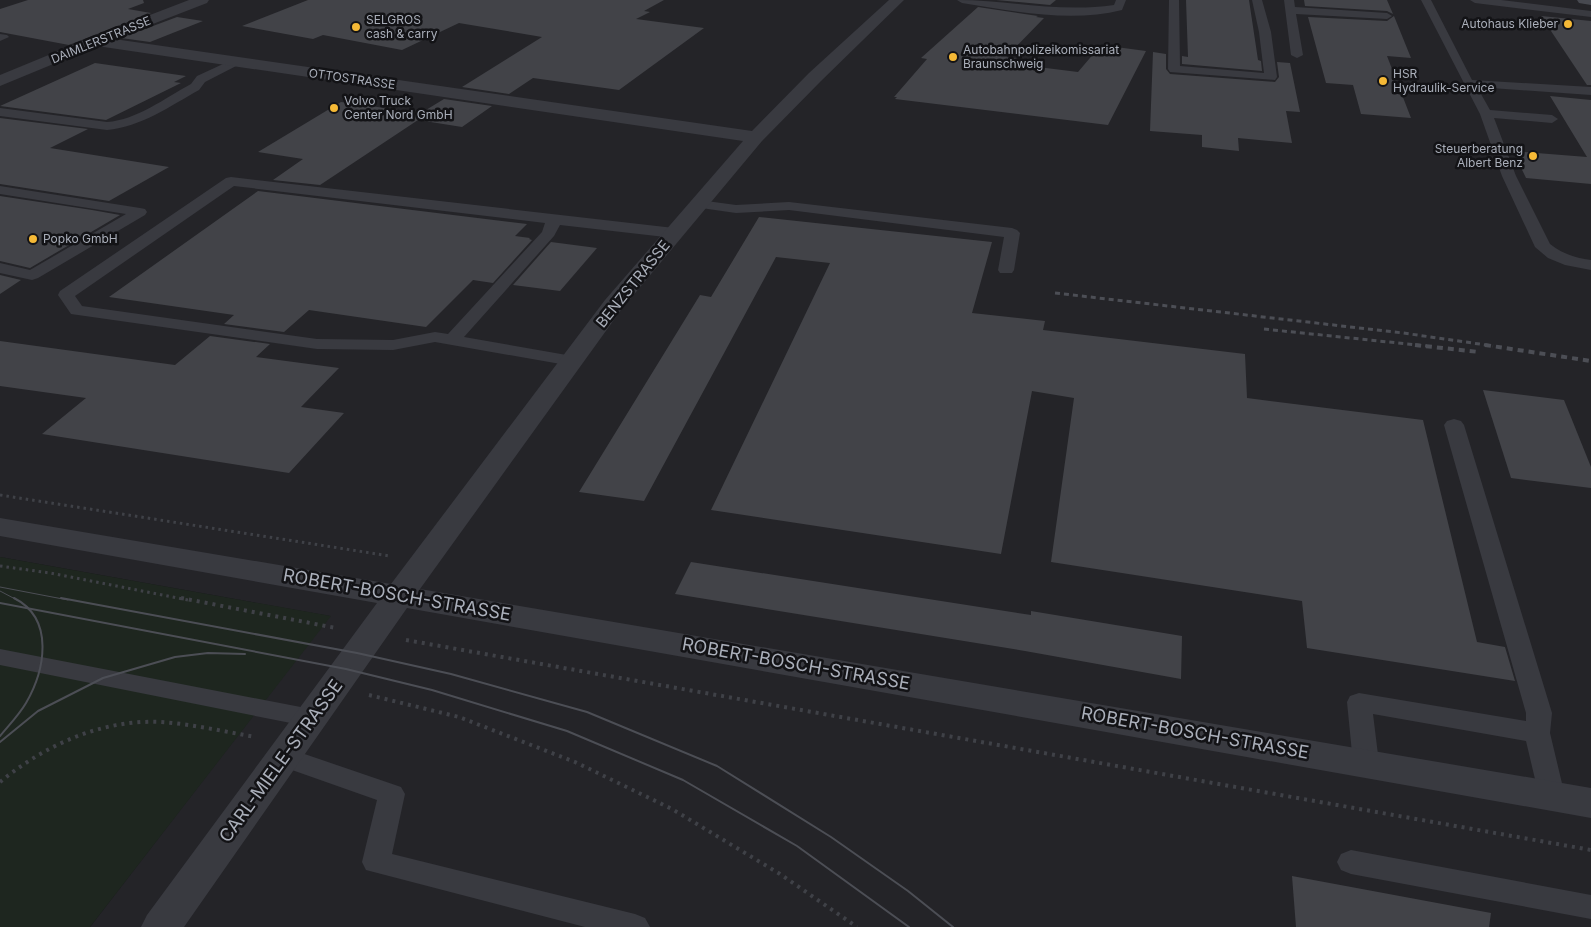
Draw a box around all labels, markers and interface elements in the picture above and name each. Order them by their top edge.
place label: SELGROS cash & carry [366,12,438,41]
street label: DAIMLERSTRASSE [49,13,153,66]
place label: Autohaus Klieber [1461,16,1558,31]
marker: Autohaus Klieber [1562,18,1574,30]
marker: SELGROS cash & carry [350,21,362,33]
place label: Autobahnpolizeikomissariat Braunschweig [963,42,1119,71]
marker: Autobahnpolizeikomissariat Braunschweig [947,51,959,63]
street label: OTTOSTRASSE [308,65,396,92]
place label: HSR Hydraulik-Service [1393,66,1494,95]
marker: HSR Hydraulik-Service [1377,75,1389,87]
place label: Volvo Truck Center Nord GmbH [344,93,453,122]
marker: Volvo Truck Center Nord GmbH [328,102,340,114]
place label: Steuerberatung Albert Benz [1435,141,1523,170]
marker: Steuerberatung Albert Benz [1527,150,1539,162]
place label: Popko GmbH [43,231,118,246]
marker: Popko GmbH [27,233,39,245]
street label: BENZSTRASSE [592,236,674,331]
street label: ROBERT-BOSCH-STRASSE [281,564,513,625]
street label: ROBERT-BOSCH-STRASSE [680,633,912,694]
street label: CARL-MIELE-STRASSE [214,675,347,846]
street label: ROBERT-BOSCH-STRASSE [1079,702,1311,763]

